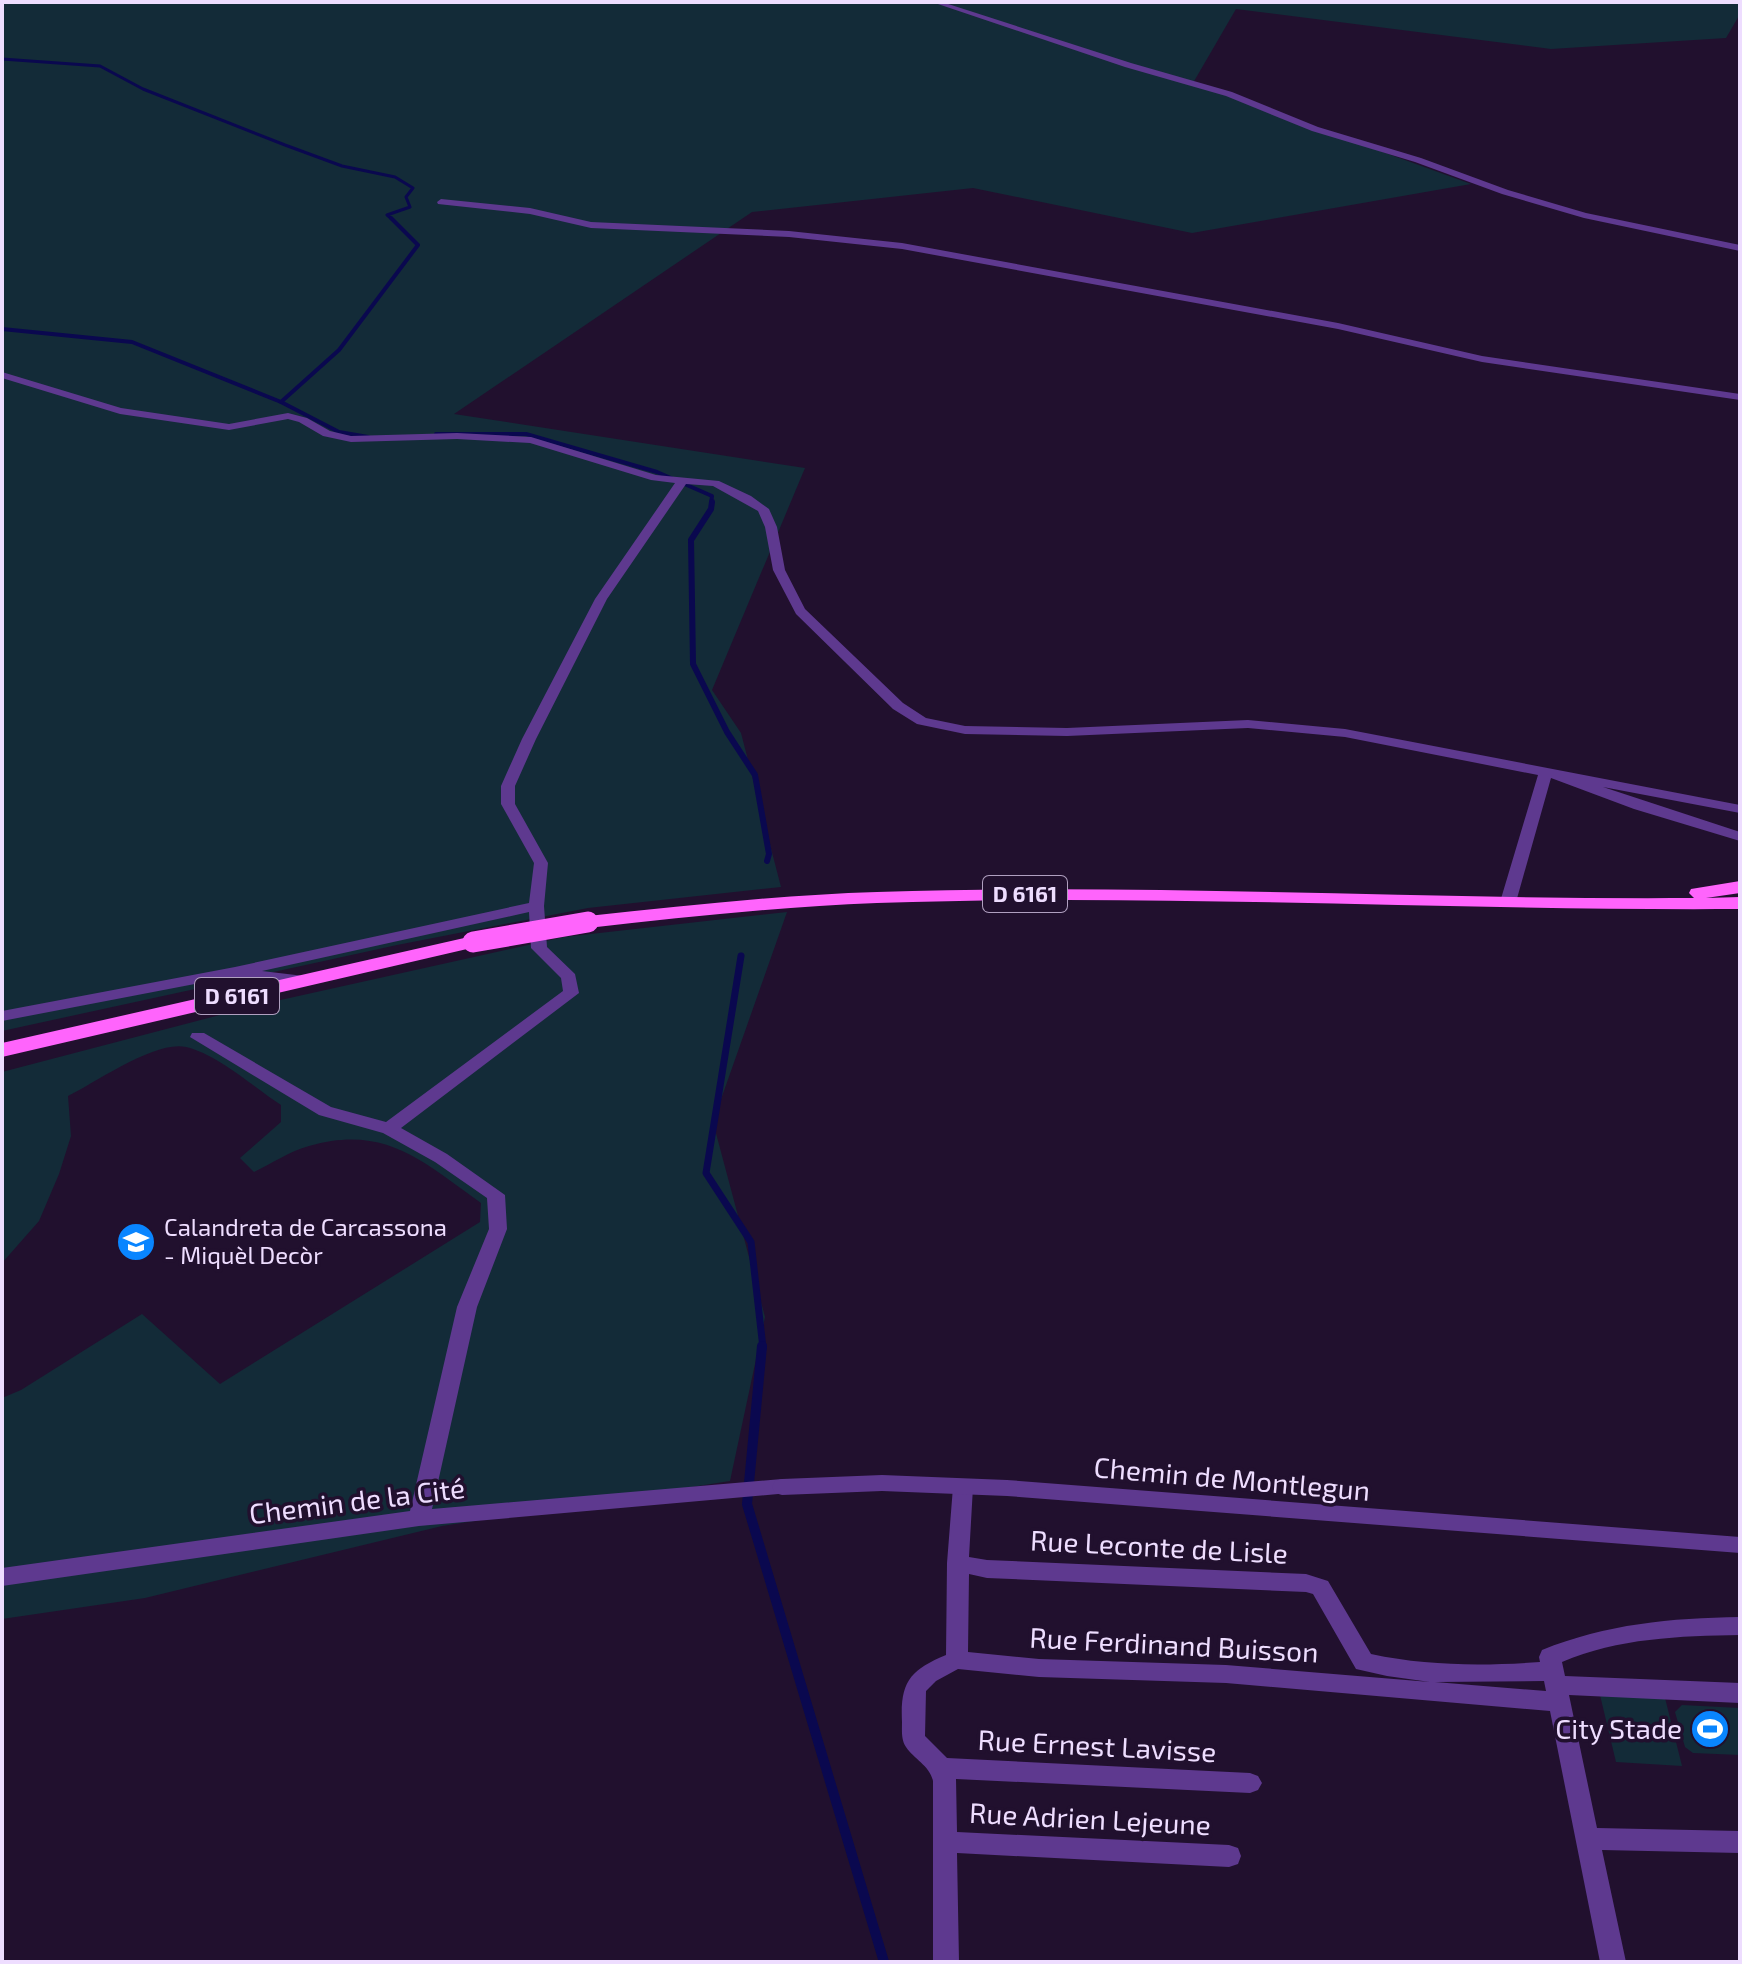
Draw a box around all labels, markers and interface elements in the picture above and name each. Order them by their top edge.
road number: D 6161 [983,876,1067,912]
road number: D 6161 [195,978,279,1014]
place label: Calandreta de Carcassona - Miquèl Decòr [164,1212,447,1269]
school or university icon: Calandreta de Carcassona - Miquèl Decòr [115,1221,157,1263]
street label: Chemin de Montlegun [1093,1449,1372,1507]
street label: Chemin de la Cité [247,1470,467,1530]
street label: Rue Leconte de Lisle [1029,1522,1289,1570]
street label: Rue Ferdinand Buisson [1029,1619,1319,1669]
sports icon: City Stade [1689,1708,1731,1750]
place label: City Stade [1555,1711,1682,1745]
street label: Rue Ernest Lavisse [977,1722,1217,1768]
street label: Rue Adrien Lejeune [968,1795,1212,1841]

